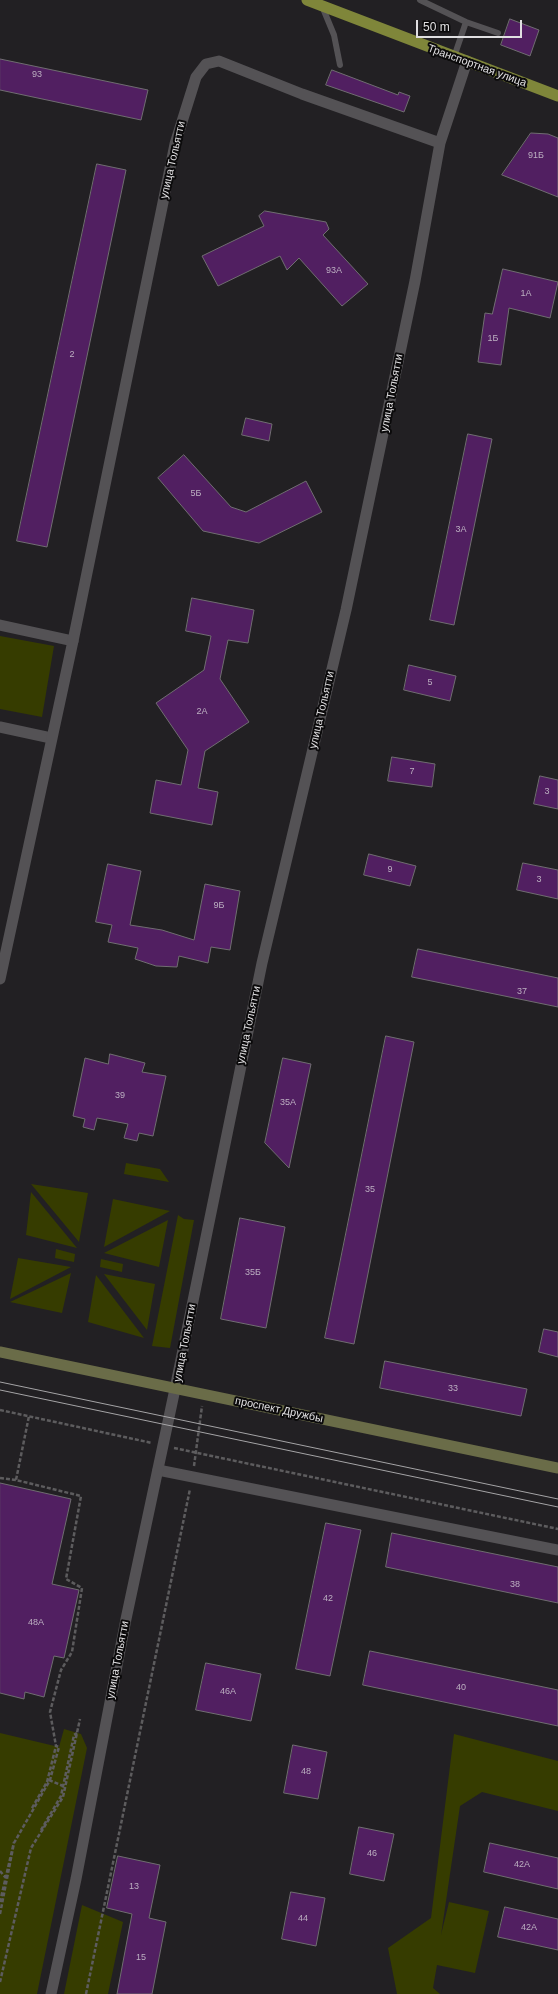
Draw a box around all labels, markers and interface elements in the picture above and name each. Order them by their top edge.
scale bar [418,12,524,38]
text: 50 m [423,20,450,34]
street label: Транспортная улица [426,42,528,90]
house number: 93 [32,70,42,80]
street label: улица Тольятти [158,120,188,200]
house number: 91Б [528,151,544,161]
house number: 93А [326,266,342,276]
house number: 1А [520,289,532,299]
house number: 1Б [488,334,498,344]
house number: 2 [69,350,75,360]
street label: улица Тольятти [378,353,406,433]
house number: 5Б [191,489,201,499]
house number: 3А [455,525,467,535]
street label: улица Тольятти [307,670,337,750]
house number: 5 [427,678,433,688]
house number: 2А [196,707,208,717]
house number: 7 [409,767,415,777]
house number: 3 [544,787,550,797]
house number: 9 [387,865,393,875]
house number: 3 [536,875,542,885]
house number: 9Б [214,901,224,911]
street label: улица Тольятти [234,985,264,1065]
house number: 37 [517,987,527,997]
house number: 39 [115,1091,125,1101]
house number: 35А [280,1098,296,1108]
house number: 35 [365,1185,375,1195]
house number: 35Б [245,1268,261,1278]
street label: улица Тольятти [171,1303,199,1383]
house number: 33 [448,1384,458,1394]
street label: проспект Дружбы [234,1394,324,1426]
house number: 38 [510,1580,520,1590]
house number: 42 [323,1594,333,1604]
house number: 48А [28,1618,44,1628]
street label: улица Тольятти [104,1620,132,1700]
house number: 40 [456,1683,466,1693]
house number: 46А [220,1687,236,1697]
house number: 48 [301,1767,311,1777]
house number: 46 [367,1849,377,1859]
house number: 42А [514,1860,530,1870]
house number: 13 [129,1882,139,1892]
house number: 44 [298,1914,308,1924]
house number: 42А [521,1923,537,1933]
house number: 15 [136,1953,146,1963]

